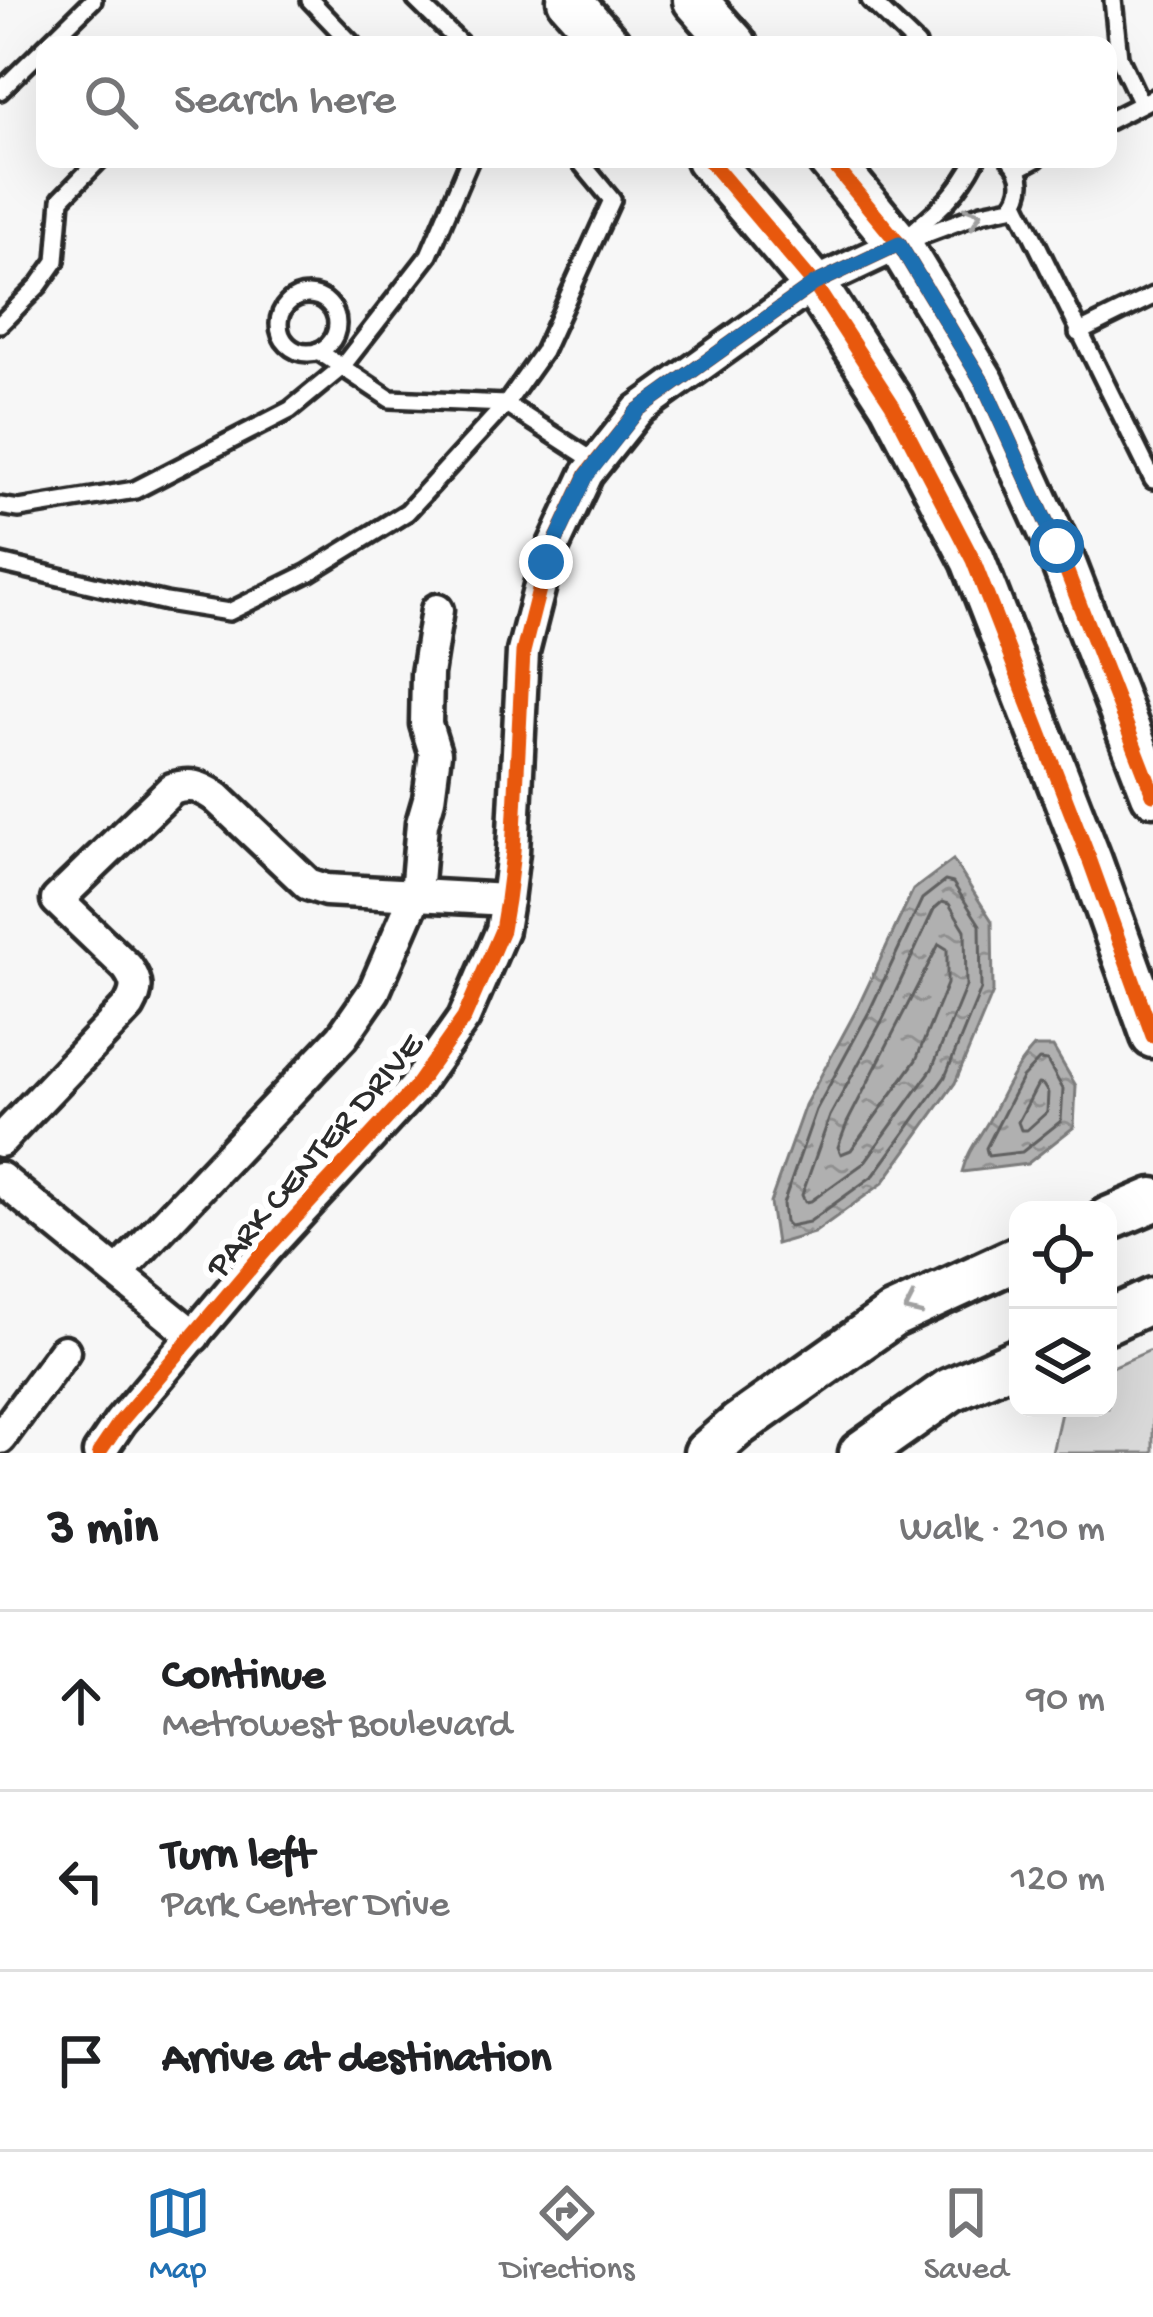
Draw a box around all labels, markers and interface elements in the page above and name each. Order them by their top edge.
search box [36,36,1117,168]
icon: search [78,69,144,135]
text: Search here [174,76,396,129]
one-way arrow [962,206,983,230]
route start [1030,519,1084,573]
route end [519,535,573,589]
street label: PARK CENTER DRIVE [198,1025,436,1289]
map controls [1009,1201,1117,1417]
button: locate [1009,1201,1117,1309]
one-way arrow [903,1293,924,1316]
button: layers [1009,1309,1117,1417]
text: 3 min [48,1501,158,1561]
text: Walk · 210 m [900,1508,1105,1554]
text: Continue [162,1651,325,1704]
icon: ahead [48,1668,114,1734]
text: 90 m [1026,1678,1105,1724]
text: Metrowest Boulevard [162,1704,512,1750]
text: Turn left [162,1831,314,1884]
icon: left [48,1848,114,1914]
text: 120 m [1011,1858,1105,1904]
text: Park Center Drive [162,1884,450,1930]
icon: arrive [48,2028,114,2094]
text: Arrive at destination [162,2034,551,2087]
tab: Map [145,2180,211,2290]
tab: Directions [500,2180,634,2290]
tab: Saved [924,2180,1008,2290]

